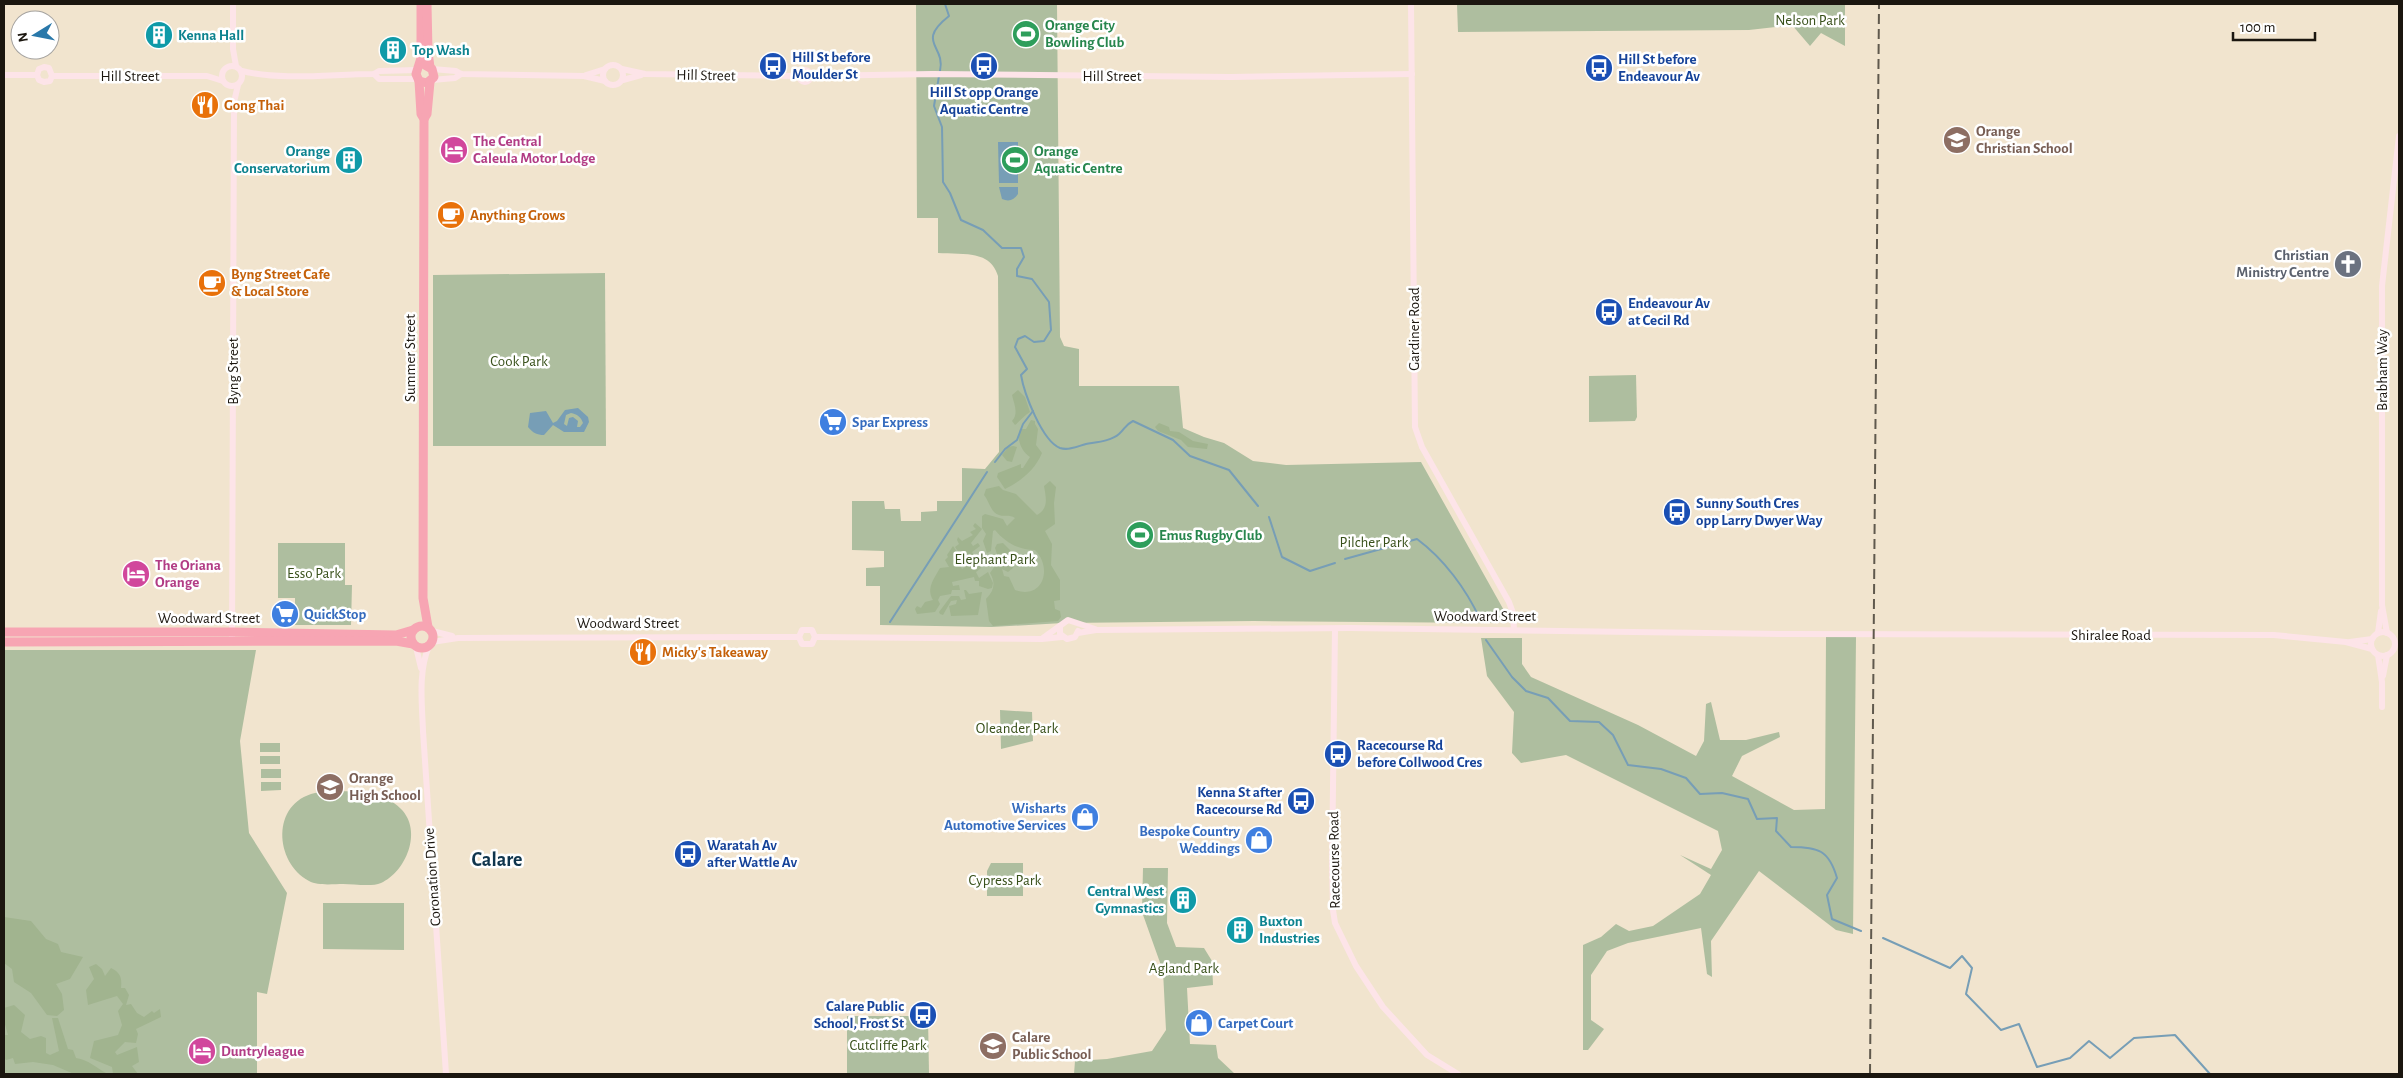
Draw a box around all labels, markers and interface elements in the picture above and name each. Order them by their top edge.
north arrow [10,10,60,60]
scale bar [2233,10,2316,42]
park label: Nelson Park [1775,13,1845,28]
place label: Orange City Bowling Club [1045,18,1124,50]
sports icon: Orange City Bowling Club [1011,19,1041,49]
building icon: Kenna Hall [144,20,174,50]
text: 100 m [2240,20,2275,35]
place label: Kenna Hall [178,28,244,43]
text: N [15,31,31,43]
building icon: Top Wash [378,35,408,65]
place label: Top Wash [412,43,470,58]
place label: Hill St before Moulder St [792,50,871,82]
bus stop icon: Hill St before Moulder St [758,51,788,81]
bus stop icon: Hill St opp Orange Aquatic Centre [969,51,999,81]
place label: Hill St before Endeavour Av [1618,52,1700,84]
bus stop icon: Hill St before Endeavour Av [1584,53,1614,83]
street label: Hill Street [676,67,736,84]
street label: Hill Street [100,69,160,84]
street label: Hill Street [1082,69,1142,84]
place label: Hill St opp Orange Aquatic Centre [930,85,1038,117]
restaurant icon: Gong Thai [190,90,220,120]
place label: Gong Thai [224,98,284,113]
place label: Orange Christian School [1976,124,2073,156]
school or university icon: Orange Christian School [1942,125,1972,155]
place label: The Central Caleula Motor Lodge [473,134,595,166]
hotel icon: The Central Caleula Motor Lodge [439,135,469,165]
place label: Orange Conservatorium [234,144,330,176]
place label: Orange Aquatic Centre [1034,144,1123,176]
building icon: Orange Conservatorium [334,145,364,175]
sports icon: Orange Aquatic Centre [1000,145,1030,175]
cafe icon: Anything Grows [436,200,466,230]
place label: Anything Grows [470,208,566,223]
place label: Christian Ministry Centre [2236,248,2329,280]
church icon: Christian Ministry Centre [2333,249,2363,279]
place label: Byng Street Cafe & Local Store [231,267,330,299]
cafe icon: Byng Street Cafe & Local Store [197,268,227,298]
street label: Gardiner Road [1407,287,1422,371]
place label: Endeavour Av at Cecil Rd [1628,296,1710,328]
bus stop icon: Endeavour Av at Cecil Rd [1594,297,1624,327]
street label: Summer Street [403,314,418,402]
street label: Brabham Way [2375,328,2390,411]
street label: Byng Street [226,337,241,405]
park label: Cook Park [490,354,548,369]
supermarket icon: Spar Express [818,407,848,437]
place label: Spar Express [852,415,928,430]
place label: Sunny South Cres opp Larry Dwyer Way [1696,496,1823,528]
bus stop icon: Sunny South Cres opp Larry Dwyer Way [1662,497,1692,527]
sports icon: Emus Rugby Club [1125,520,1155,550]
place label: Emus Rugby Club [1159,528,1263,543]
park label: Pilcher Park [1340,535,1409,550]
park label: Elephant Park [955,552,1036,567]
place label: The Oriana Orange [155,558,221,590]
hotel icon: The Oriana Orange [121,559,151,589]
park label: Esso Park [287,566,341,581]
supermarket icon: QuickStop [270,599,300,629]
place label: QuickStop [304,607,366,622]
street label: Woodward Street [1434,609,1536,624]
street label: Woodward Street [158,611,260,626]
street label: Woodward Street [577,616,679,631]
street label: Shiralee Road [2071,628,2151,643]
restaurant icon: Micky's Takeaway [628,637,658,667]
place label: Micky's Takeaway [662,645,768,660]
park label: Oleander Park [976,721,1058,736]
place label: Racecourse Rd before Collwood Cres [1357,738,1482,770]
bus stop icon: Racecourse Rd before Collwood Cres [1323,739,1353,769]
place label: Orange High School [349,771,421,803]
school or university icon: Orange High School [315,772,345,802]
place label: Kenna St after Racecourse Rd [1196,785,1283,817]
bus stop icon: Kenna St after Racecourse Rd [1286,786,1316,816]
place label: Wisharts Automotive Services [944,801,1066,833]
shop icon: Wisharts Automotive Services [1070,802,1100,832]
street label: Racecourse Road [1326,811,1343,909]
place label: Bespoke Country Weddings [1139,824,1240,856]
shop icon: Bespoke Country Weddings [1244,825,1274,855]
street label: Coronation Drive [422,827,443,927]
place label: Waratah Av after Wattle Av [707,838,797,870]
bus stop icon: Waratah Av after Wattle Av [673,839,703,869]
district label: Calare [471,850,523,870]
park label: Cypress Park [969,873,1042,888]
place label: Central West Gymnastics [1087,884,1164,916]
building icon: Central West Gymnastics [1168,885,1198,915]
place label: Buxton Industries [1259,914,1320,946]
building icon: Buxton Industries [1225,915,1255,945]
park label: Agland Park [1149,961,1219,976]
place label: Calare Public School, Frost St [814,999,904,1031]
bus stop icon: Calare Public School, Frost St [908,1000,938,1030]
shop icon: Carpet Court [1184,1008,1214,1038]
place label: Carpet Court [1218,1016,1293,1031]
place label: Calare Public School [1012,1030,1091,1062]
school or university icon: Calare Public School [978,1031,1008,1061]
hotel icon: Duntryleague [187,1036,217,1066]
park label: Cutcliffe Park [849,1038,927,1053]
place label: Duntryleague [221,1044,304,1059]

